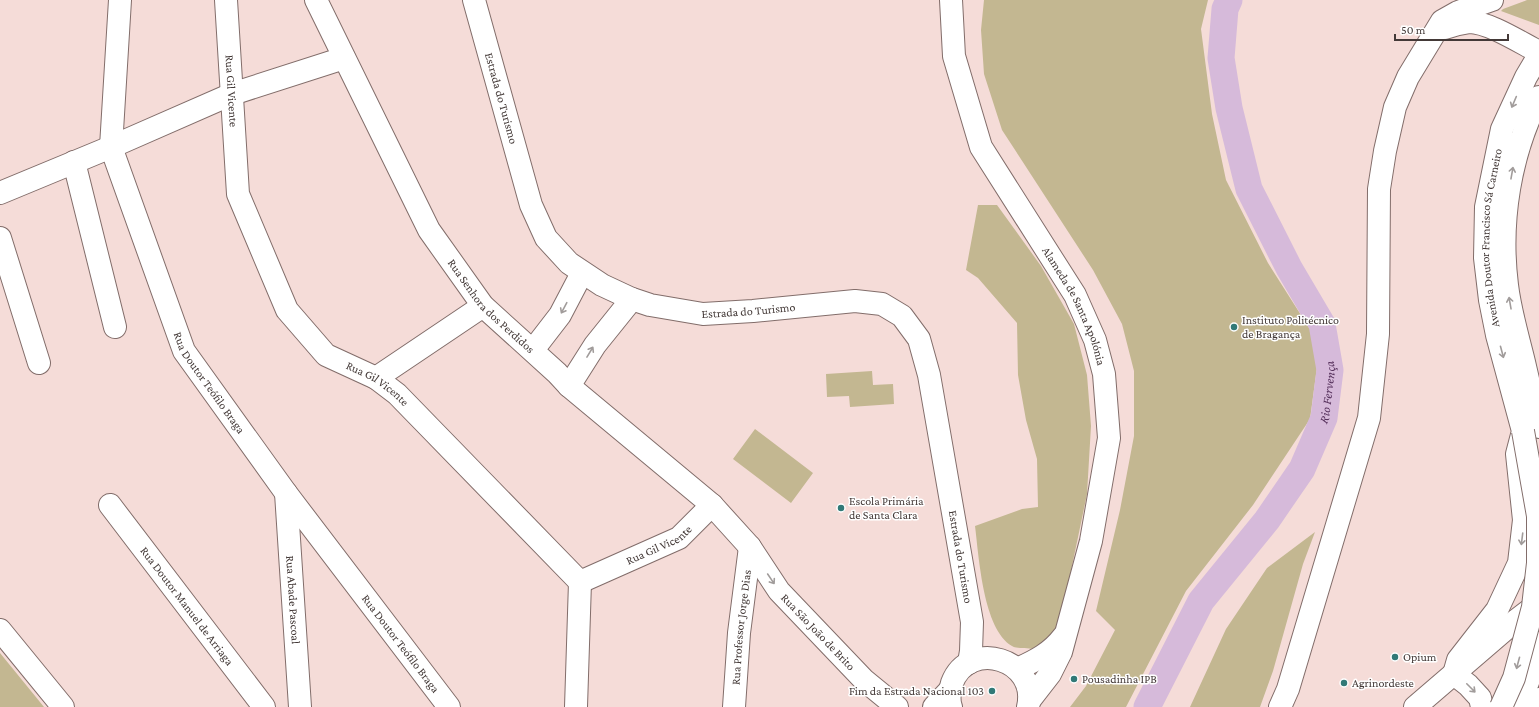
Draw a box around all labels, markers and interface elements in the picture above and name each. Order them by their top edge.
scale bar [1395,16,1508,42]
text: 50 m [1401,23,1426,37]
street label: Estrada do Turismo [482,51,521,146]
street label: Rua Gil Vicente [222,54,241,127]
one-way arrow [1509,95,1517,107]
street label: Avenida Doutor Francisco Sá Carneiro [1478,147,1505,329]
one-way arrow [1508,167,1516,180]
street label: Alameda de Santa Apolónia [1039,244,1109,367]
street label: Rua Senhora dos Perdidos [445,256,538,356]
one-way arrow [1506,297,1514,310]
street label: Estrada do Turismo [701,300,796,321]
one-way arrow [560,301,567,313]
place label: Instituto Politécnico de Bragança [1242,313,1339,341]
marker: Instituto Politécnico de Bragança [1229,322,1239,332]
street label: Rua Doutor Teófilo Braga [171,330,248,437]
one-way arrow [1499,345,1506,358]
one-way arrow [586,346,594,358]
street label: Rua Gil Vicente [344,358,412,409]
water label: Rio Fervença [1316,360,1338,426]
place label: Escola Primária de Santa Clara [849,494,924,522]
marker: Escola Primária de Santa Clara [836,503,846,513]
street label: Estrada do Turismo [946,509,976,604]
street label: Rua Gil Vicente [624,522,695,568]
one-way arrow [1518,532,1526,545]
street label: Rua Doutor Manuel de Arriaga [137,544,237,669]
street label: Rua Abade Pascoal [283,555,303,645]
street label: Rua Professor Jorge Dias [729,569,754,685]
one-way arrow [767,574,776,585]
street label: Rua São João de Brito [778,591,858,673]
street label: Rua Doutor Teófilo Braga [359,592,443,696]
place label: Opium [1403,650,1437,664]
marker: Opium [1390,652,1400,662]
one-way arrow [1514,656,1521,669]
place label: Pousadinha IPB [1082,672,1157,686]
marker: Pousadinha IPB [1069,674,1079,684]
place label: Agrinordeste [1352,676,1414,690]
marker: Agrinordeste [1339,678,1349,688]
one-way arrow [1466,683,1476,693]
place label: Fim da Estrada Nacional 103 [849,684,984,698]
marker: Fim da Estrada Nacional 103 [987,686,997,696]

